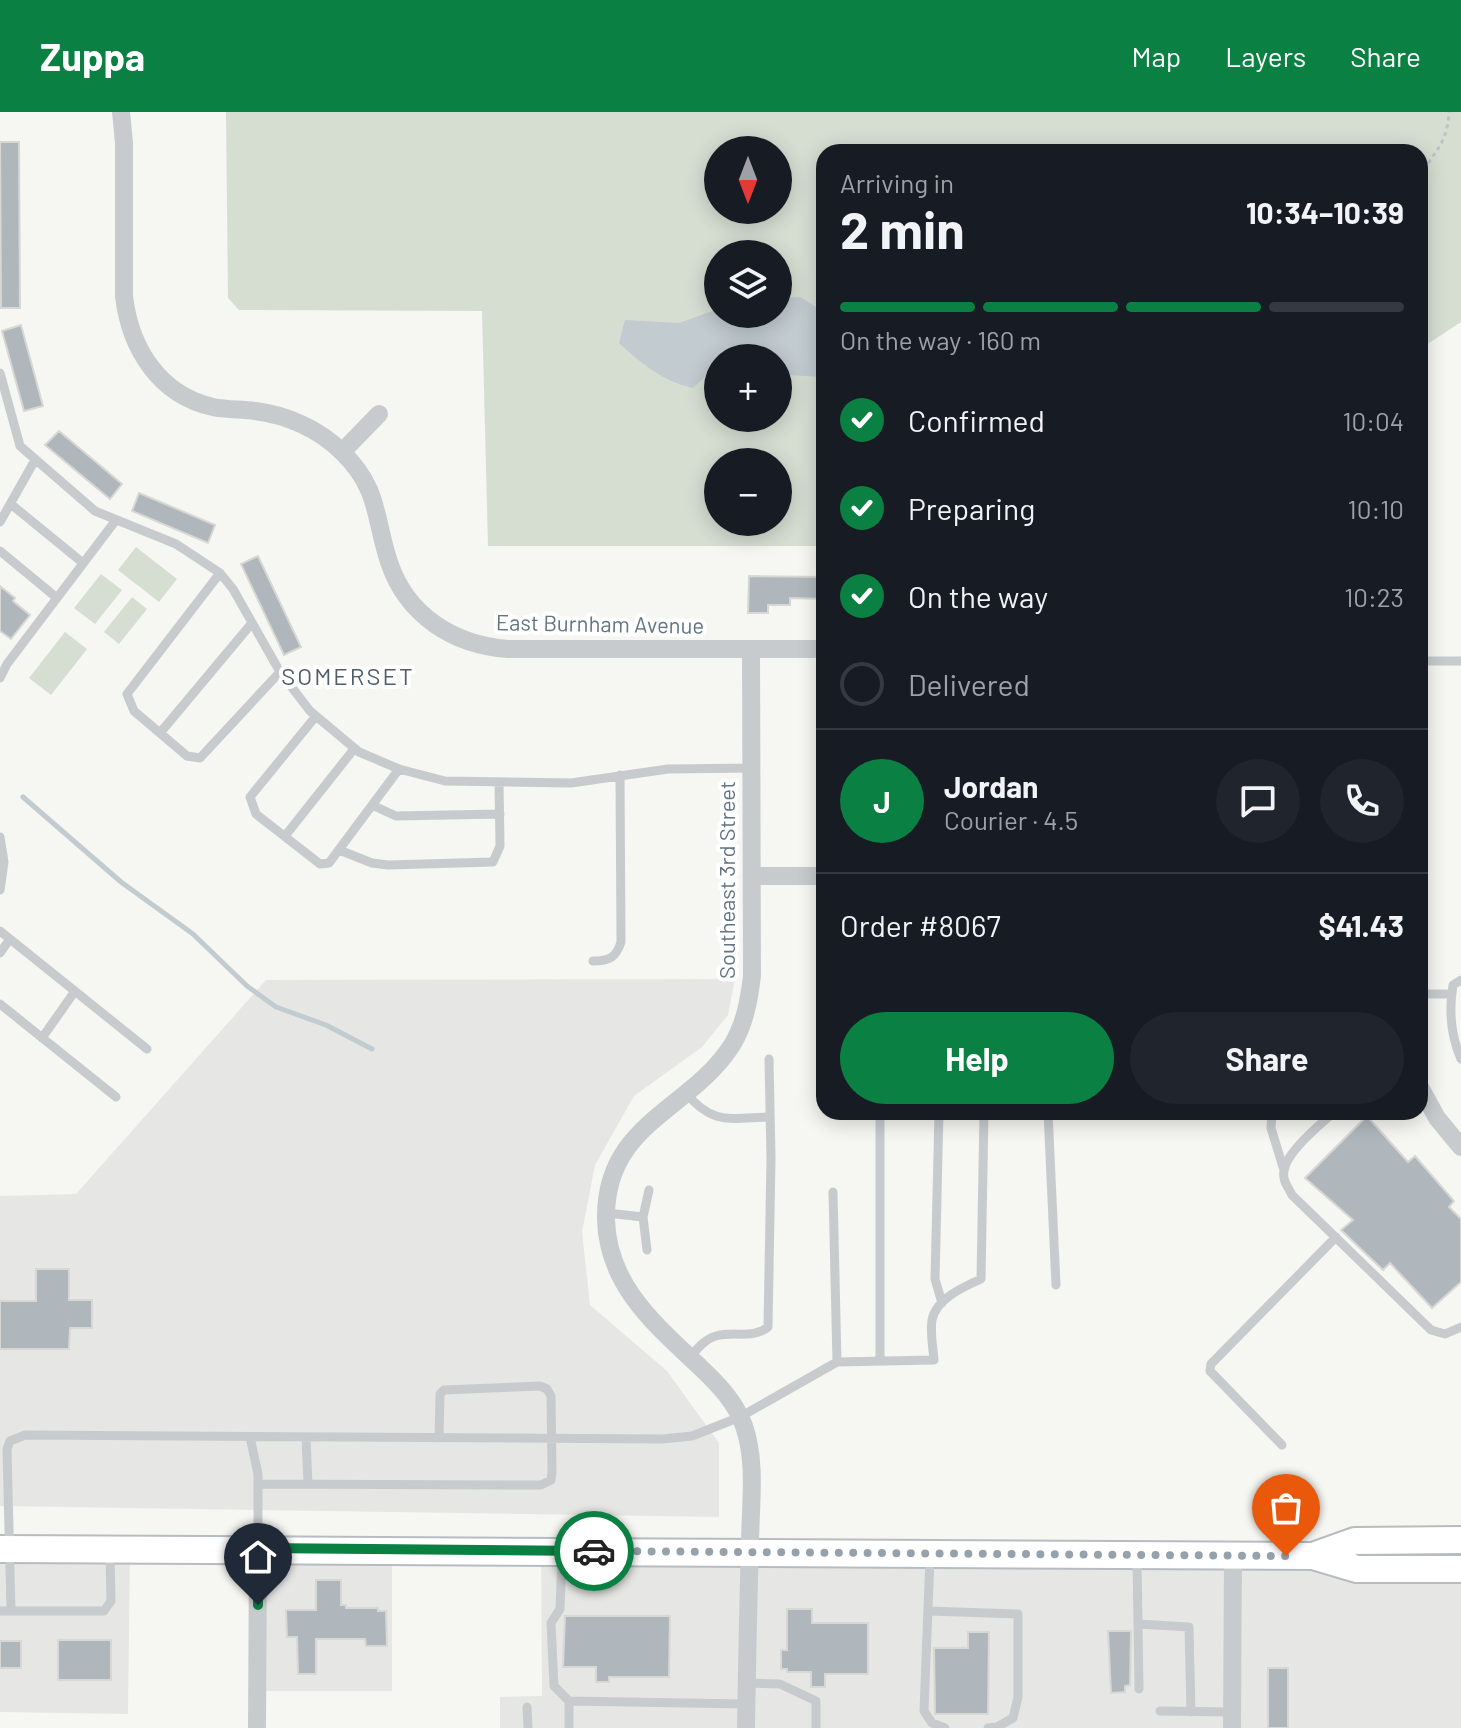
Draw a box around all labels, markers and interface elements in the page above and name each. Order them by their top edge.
text: Zuppa [40,33,145,79]
text: Map [1131,39,1181,73]
text: Layers [1225,39,1306,73]
text: Share [1350,39,1421,73]
north arrow [704,136,792,224]
map controls [704,136,792,536]
text: Arriving in [840,167,954,198]
text: 10:34–10:39 [1246,194,1404,230]
text: 2 min [840,197,965,259]
button: layers [704,240,792,328]
text: On the way · 160 m [840,324,1041,355]
button: + [704,344,792,432]
icon: check [840,398,884,442]
text: Confirmed [908,402,1045,438]
text: 10:04 [1342,405,1404,436]
button: − [704,448,792,536]
icon: check [840,486,884,530]
text: Preparing [908,490,1035,526]
text: 10:10 [1348,493,1404,524]
icon: check [840,574,884,618]
text: On the way [908,578,1048,614]
text: 10:23 [1344,581,1404,612]
street label: East Burnham Avenue [496,608,704,638]
district label: SOMERSET [281,661,415,690]
text: Delivered [908,666,1030,702]
button: chat [1216,759,1300,843]
button: phone [1320,759,1404,843]
text: Jordan [944,768,1039,804]
street label: Southeast 3rd Street [713,781,739,979]
text: J [873,783,891,819]
text: Courier · 4.5 [944,804,1078,835]
text: Order #8067 [840,907,1001,943]
text: $41.43 [1319,907,1404,943]
button: Help [840,1012,1114,1104]
button: Share [1130,1012,1404,1104]
pin [1252,1474,1320,1556]
icon: bag [1264,1486,1308,1530]
courier [554,1511,634,1591]
pin [224,1523,292,1605]
icon: car [572,1529,616,1573]
icon: home [236,1535,280,1579]

